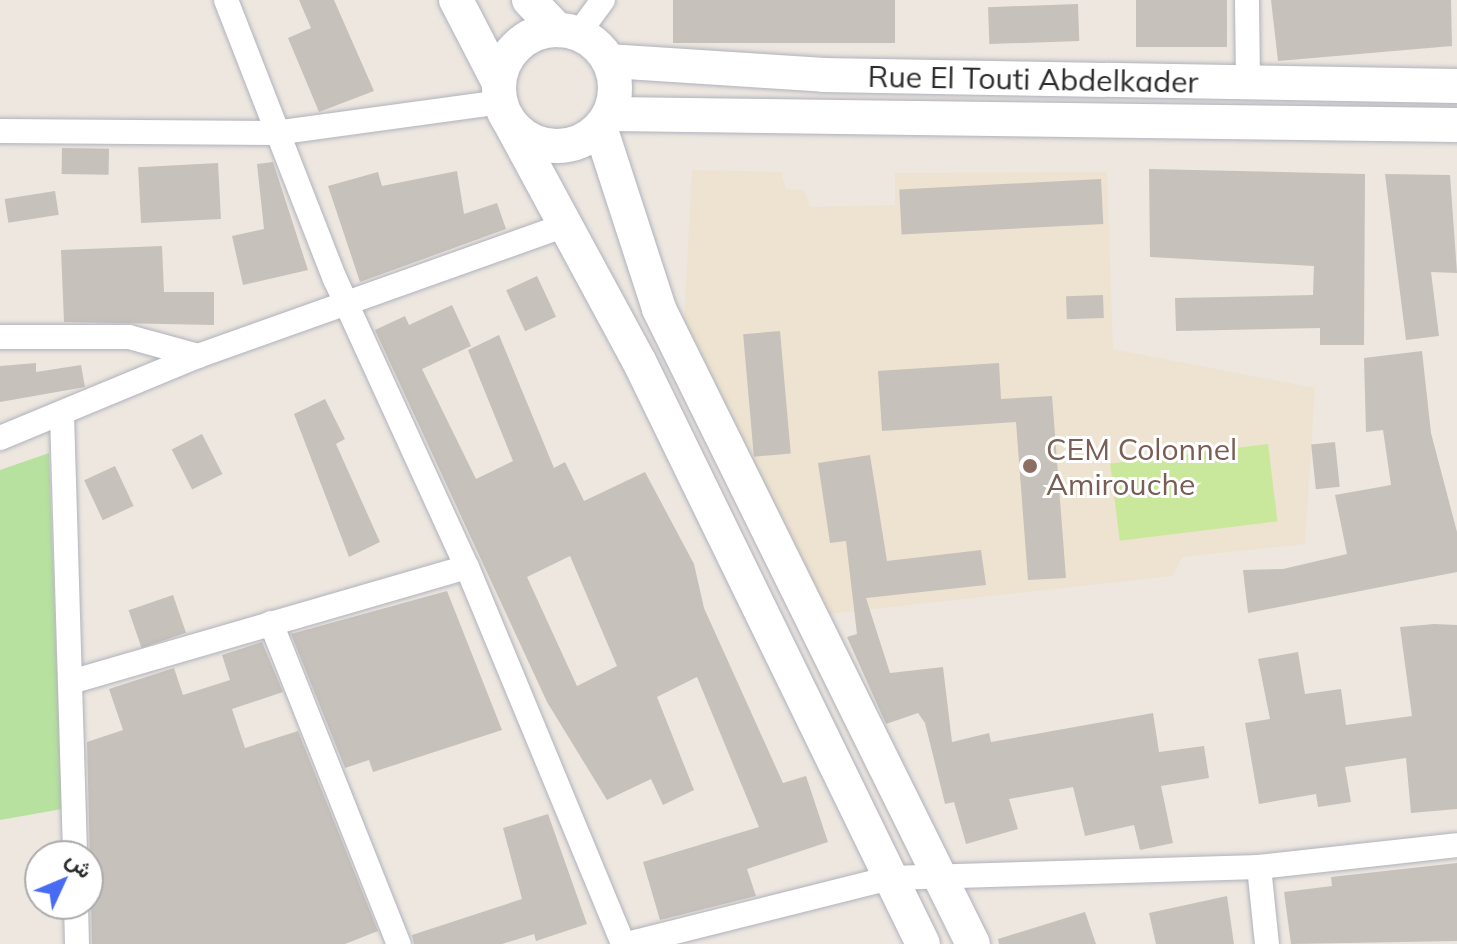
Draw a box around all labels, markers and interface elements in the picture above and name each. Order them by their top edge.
street label: Rue El Touti Abdelkader [867,58,1199,100]
place label: CEM Colonnel Amirouche [1046,431,1237,502]
marker: CEM Colonnel Amirouche [1021,457,1039,475]
north arrow [24,840,104,920]
text: ش [61,845,99,884]

